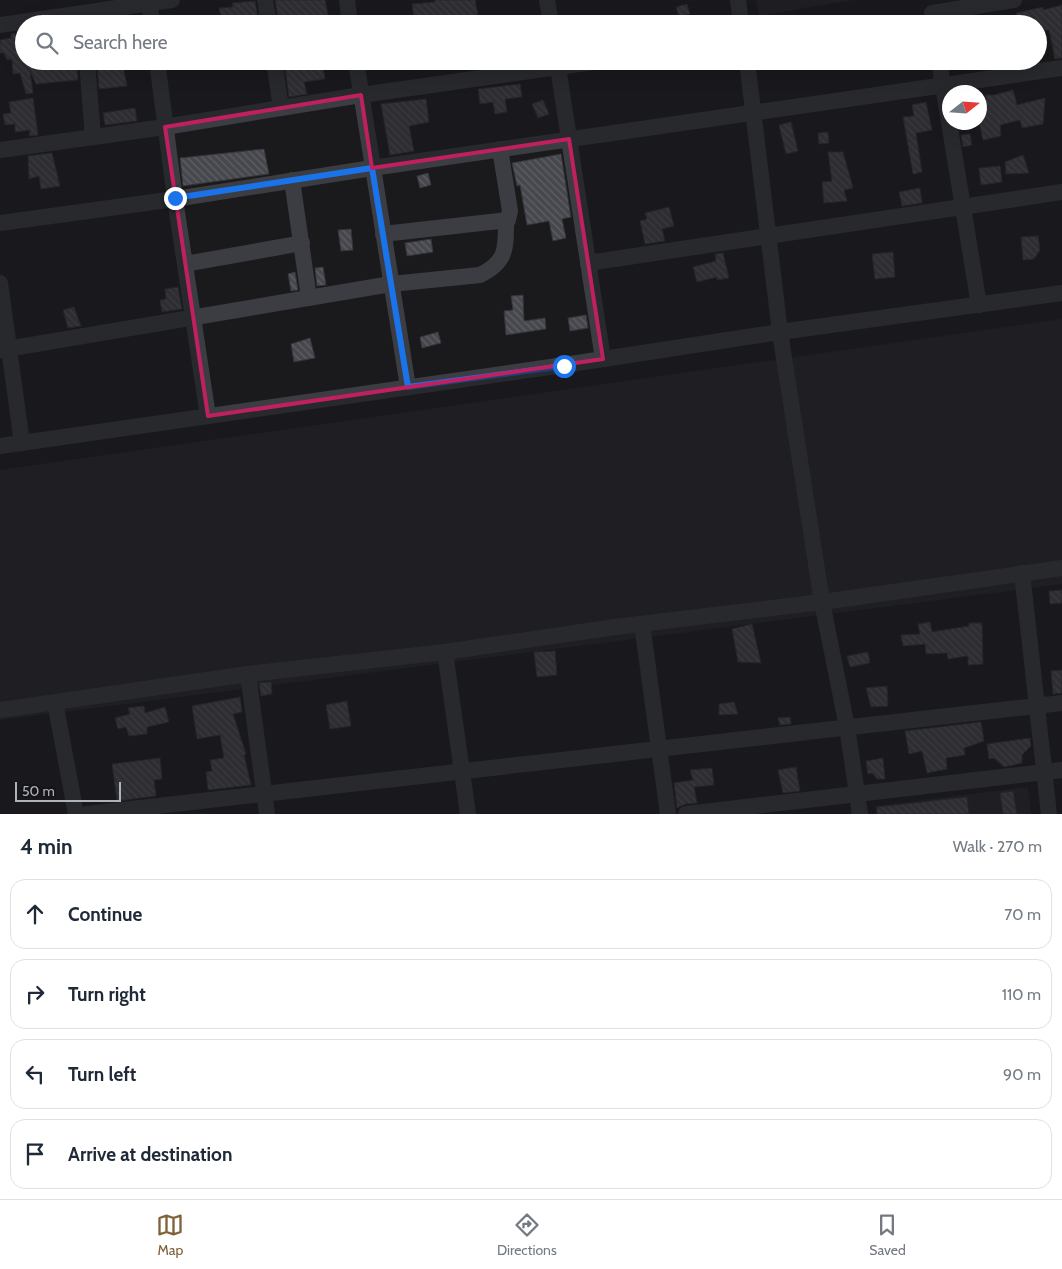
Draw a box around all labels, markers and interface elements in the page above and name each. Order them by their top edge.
search box [15,15,1047,70]
icon: search [33,29,61,57]
text: Search here [73,31,167,54]
north arrow [942,85,987,130]
route end [164,187,187,210]
route start [553,355,576,378]
scale bar [15,779,121,802]
text: 50 m [22,782,55,800]
text: 4 min [20,834,73,859]
text: Walk · 270 m [953,837,1042,856]
icon: ahead [21,900,49,928]
text: Continue [68,903,142,926]
text: 70 m [1004,905,1041,924]
icon: right [21,980,49,1008]
text: Turn right [68,983,146,1006]
text: 110 m [1002,985,1041,1004]
icon: left [21,1060,49,1088]
text: Turn left [68,1063,136,1086]
text: 90 m [1003,1065,1041,1084]
icon: arrive [21,1140,49,1168]
text: Arrive at destination [68,1143,232,1166]
tab: Map [156,1211,184,1259]
tab: Directions [497,1211,557,1259]
tab: Saved [869,1211,906,1259]

